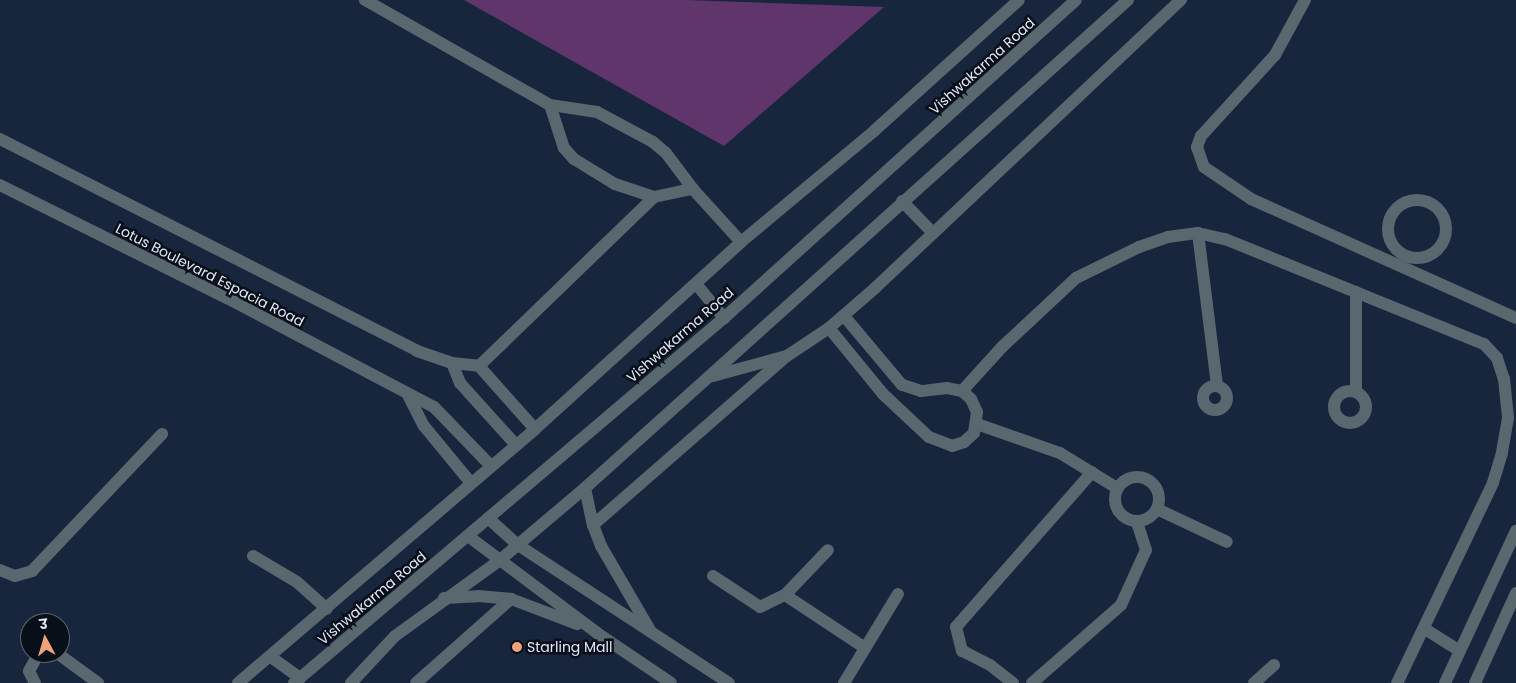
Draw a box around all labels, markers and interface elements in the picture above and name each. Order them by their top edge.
street label: Vishwakarma Road [926,14,1038,118]
street label: Lotus Boulevard Espacia Road [113,220,307,330]
street label: Vishwakarma Road [623,284,737,386]
street label: Vishwakarma Road [314,548,430,648]
north arrow [20,613,70,663]
text: उ [39,614,49,634]
place label: Starling Mall [527,639,612,655]
marker: Starling Mall [511,641,523,653]

